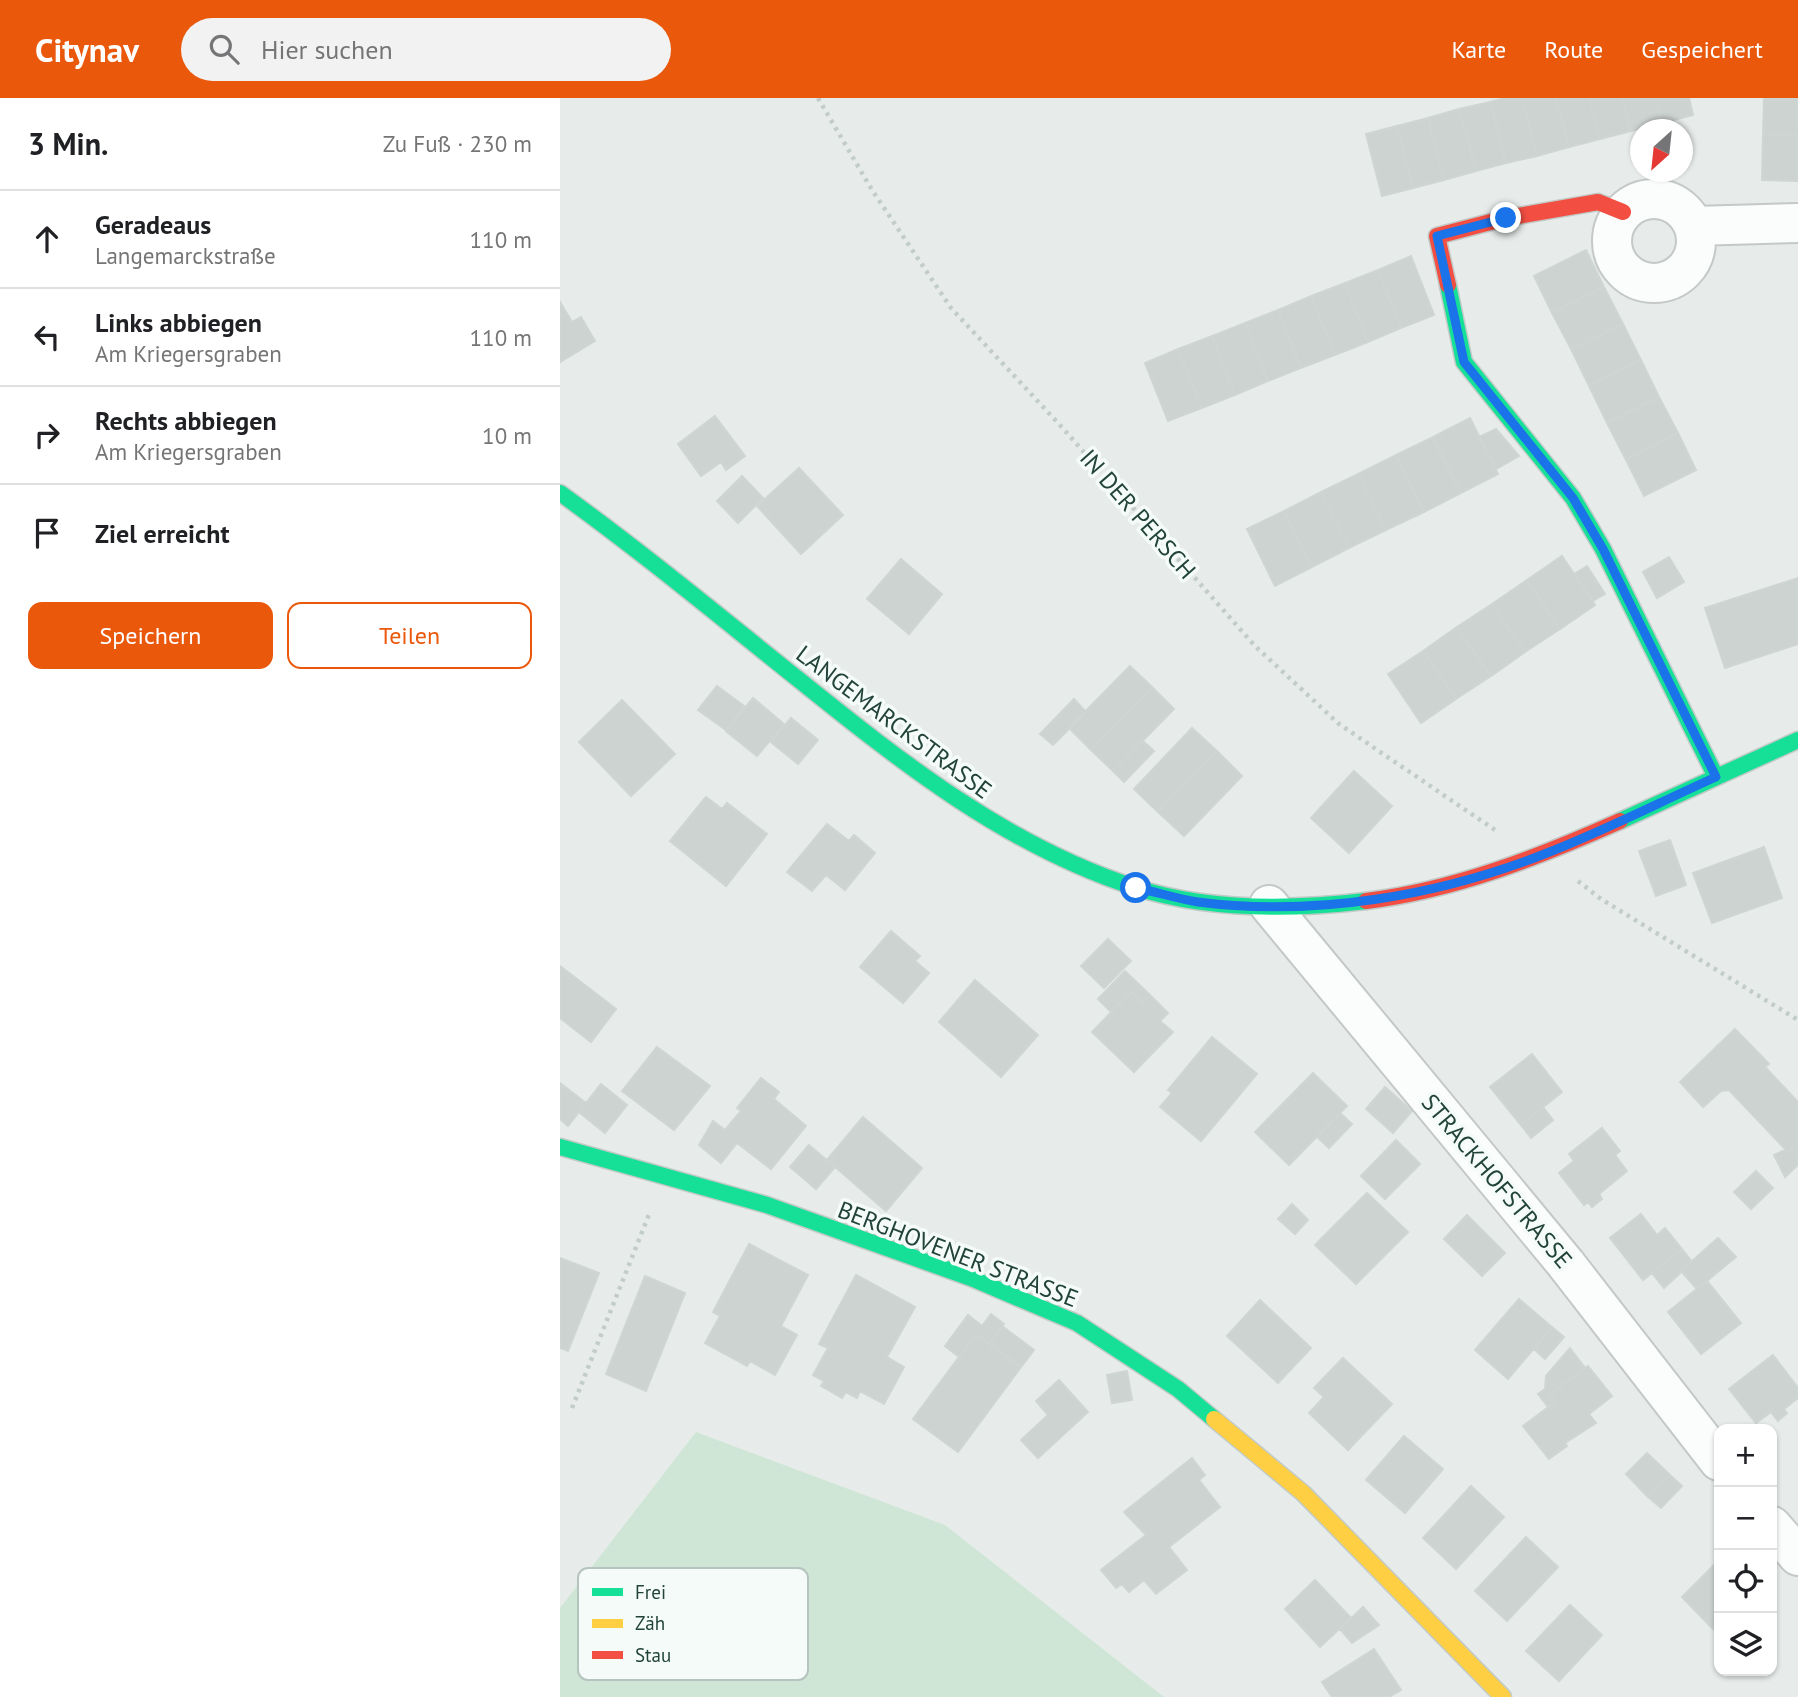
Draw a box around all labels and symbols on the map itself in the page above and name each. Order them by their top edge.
north arrow [1630,119,1693,182]
route end [1490,202,1521,233]
street label: IN DER PERSCH [1073,443,1203,585]
street label: LANGEMARCKSTRASSE [790,638,998,806]
route start [1120,872,1151,903]
street label: STRACKHOFSTRASSE [1415,1087,1579,1275]
street label: BERGHOVENER STRASSE [833,1194,1083,1314]
legend [578,1568,808,1680]
text: Frei [635,1580,666,1604]
text: Zäh [635,1611,665,1635]
text: Stau [635,1643,671,1667]

